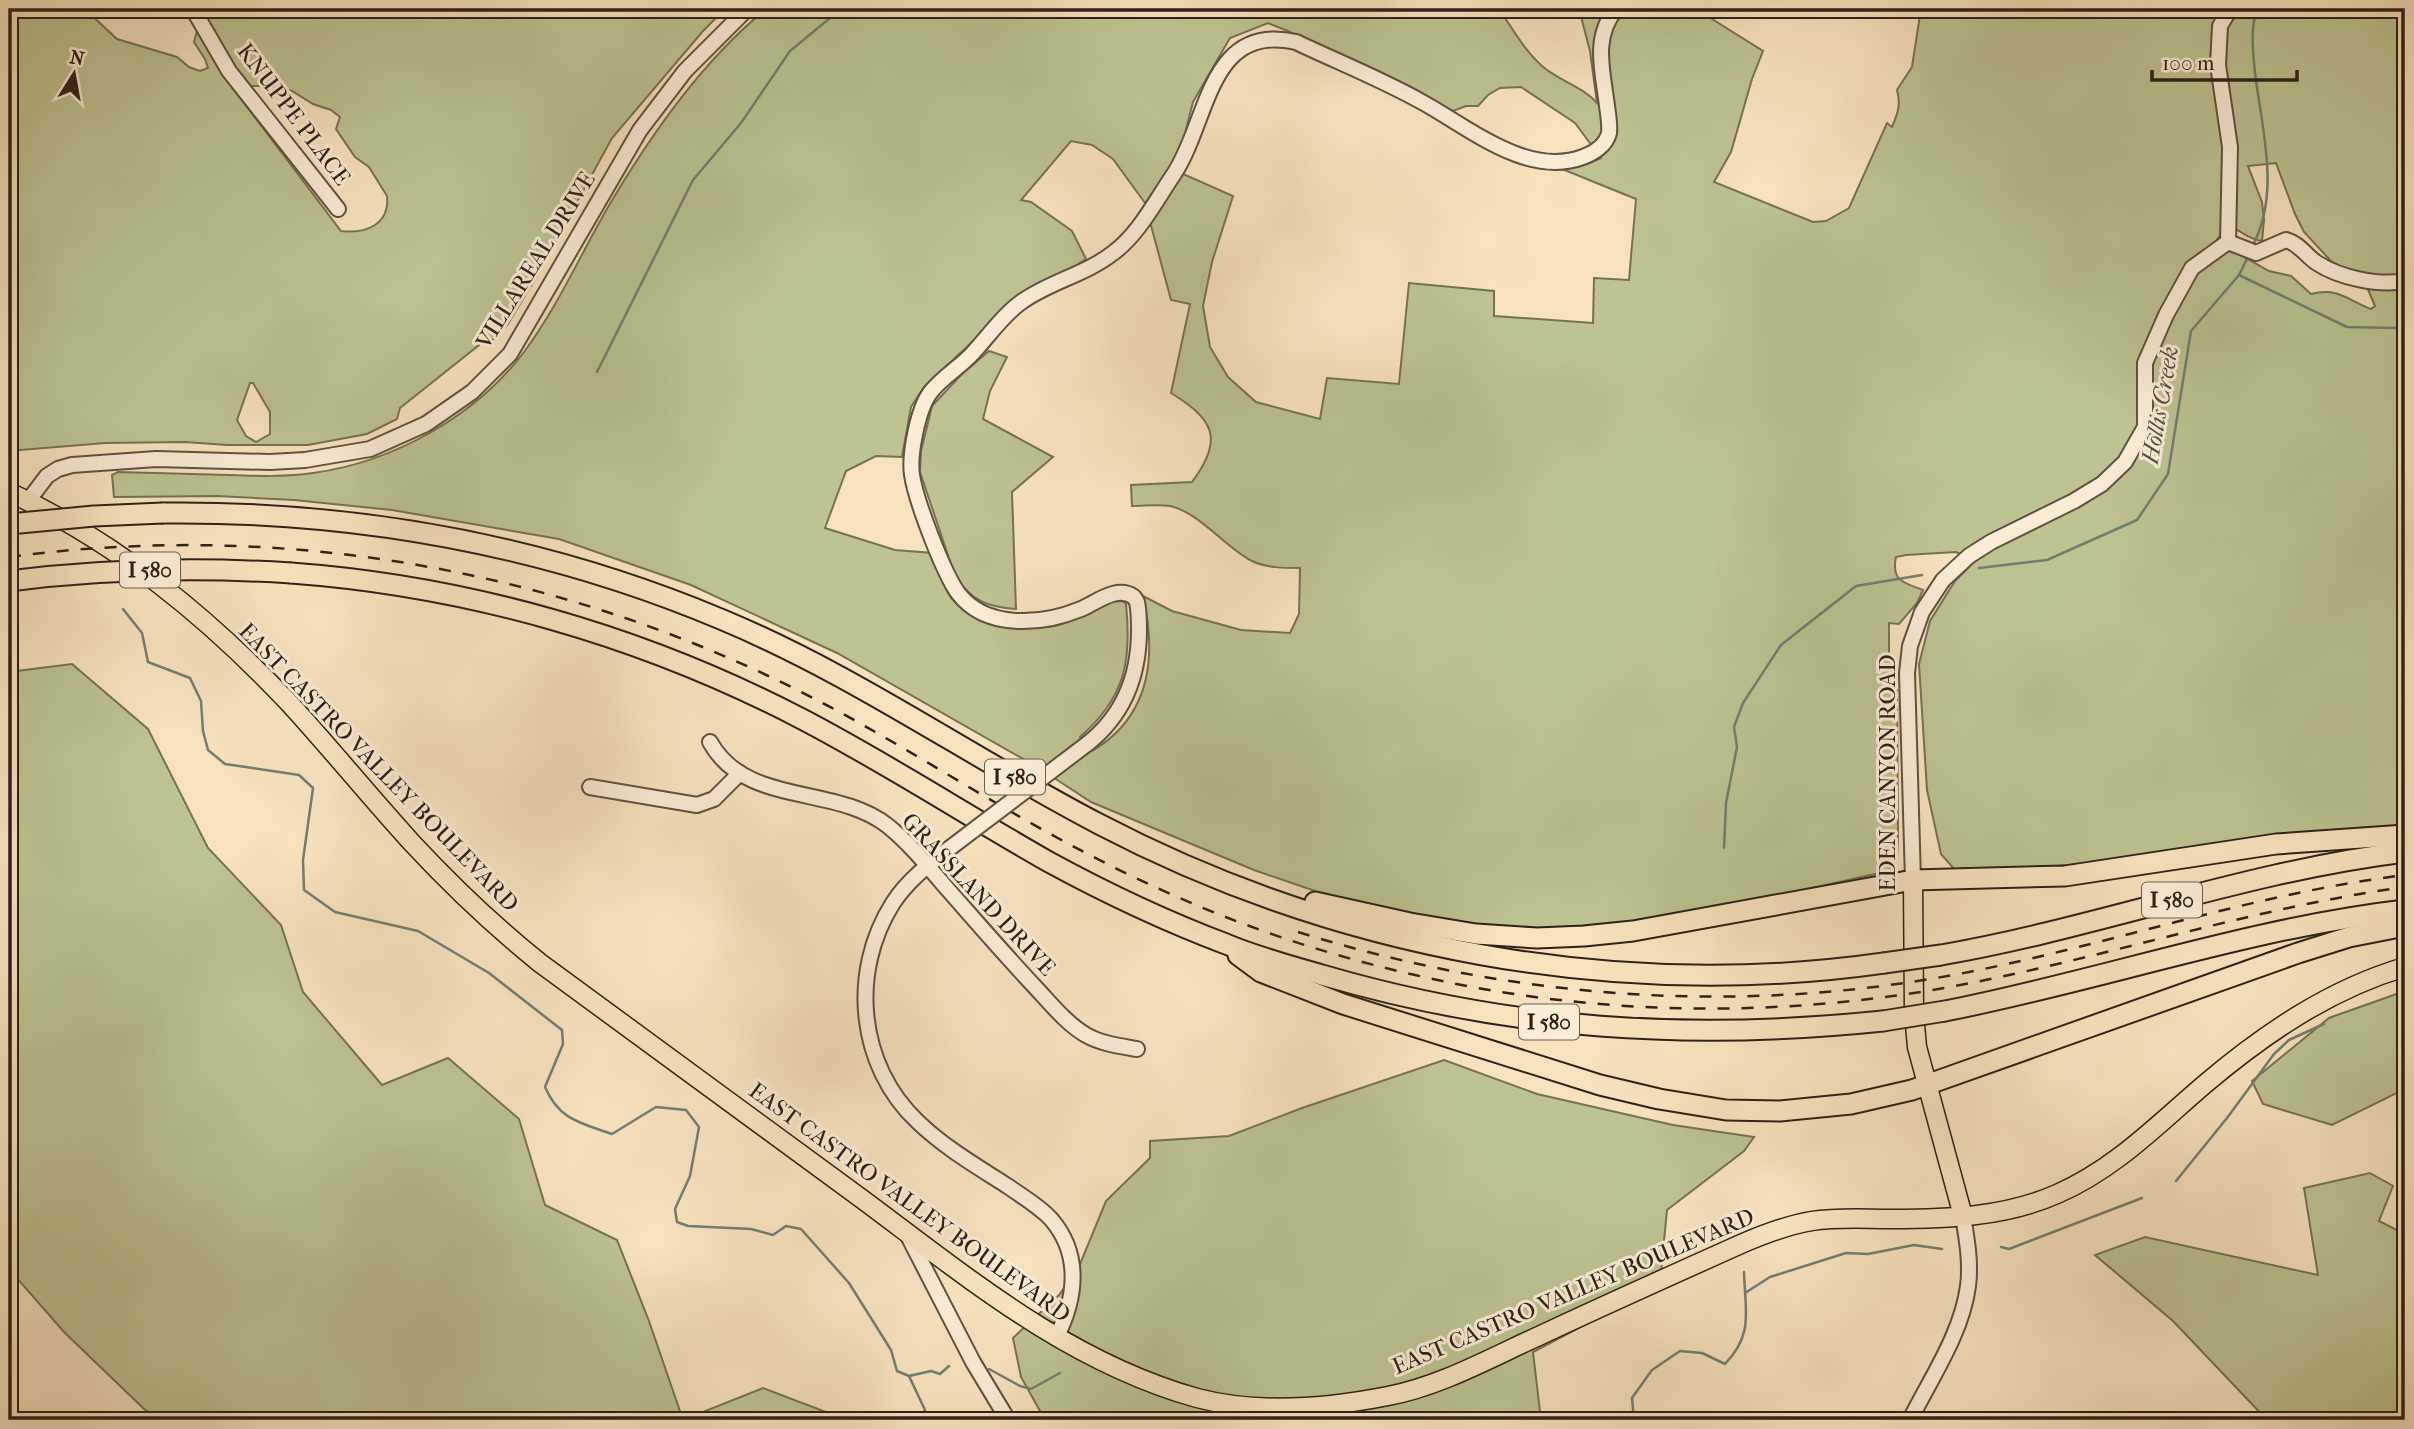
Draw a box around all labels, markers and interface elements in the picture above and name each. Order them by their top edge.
north arrow [38,38,108,108]
street label: KNUPPE PLACE [232,38,356,191]
scale bar [2152,38,2297,82]
text: N [68,46,87,71]
text: 100 m [2162,51,2215,75]
street label: VILLAREAL DRIVE [470,167,601,355]
water label: Hollis Creek [2136,344,2184,467]
road number: I 580 [120,552,180,588]
street label: EAST CASTRO VALLEY BOULEVARD [233,618,524,917]
street label: EDEN CANYON ROAD [1874,654,1901,892]
road number: I 580 [985,760,1045,794]
street label: GRASSLAND DRIVE [896,807,1061,981]
road number: I 580 [2142,883,2202,918]
road number: I 580 [1519,1004,1579,1040]
street label: EAST CASTRO VALLEY BOULEVARD [744,1077,1076,1328]
street label: EAST CASTRO VALLEY BOULEVARD [1388,1203,1758,1380]

